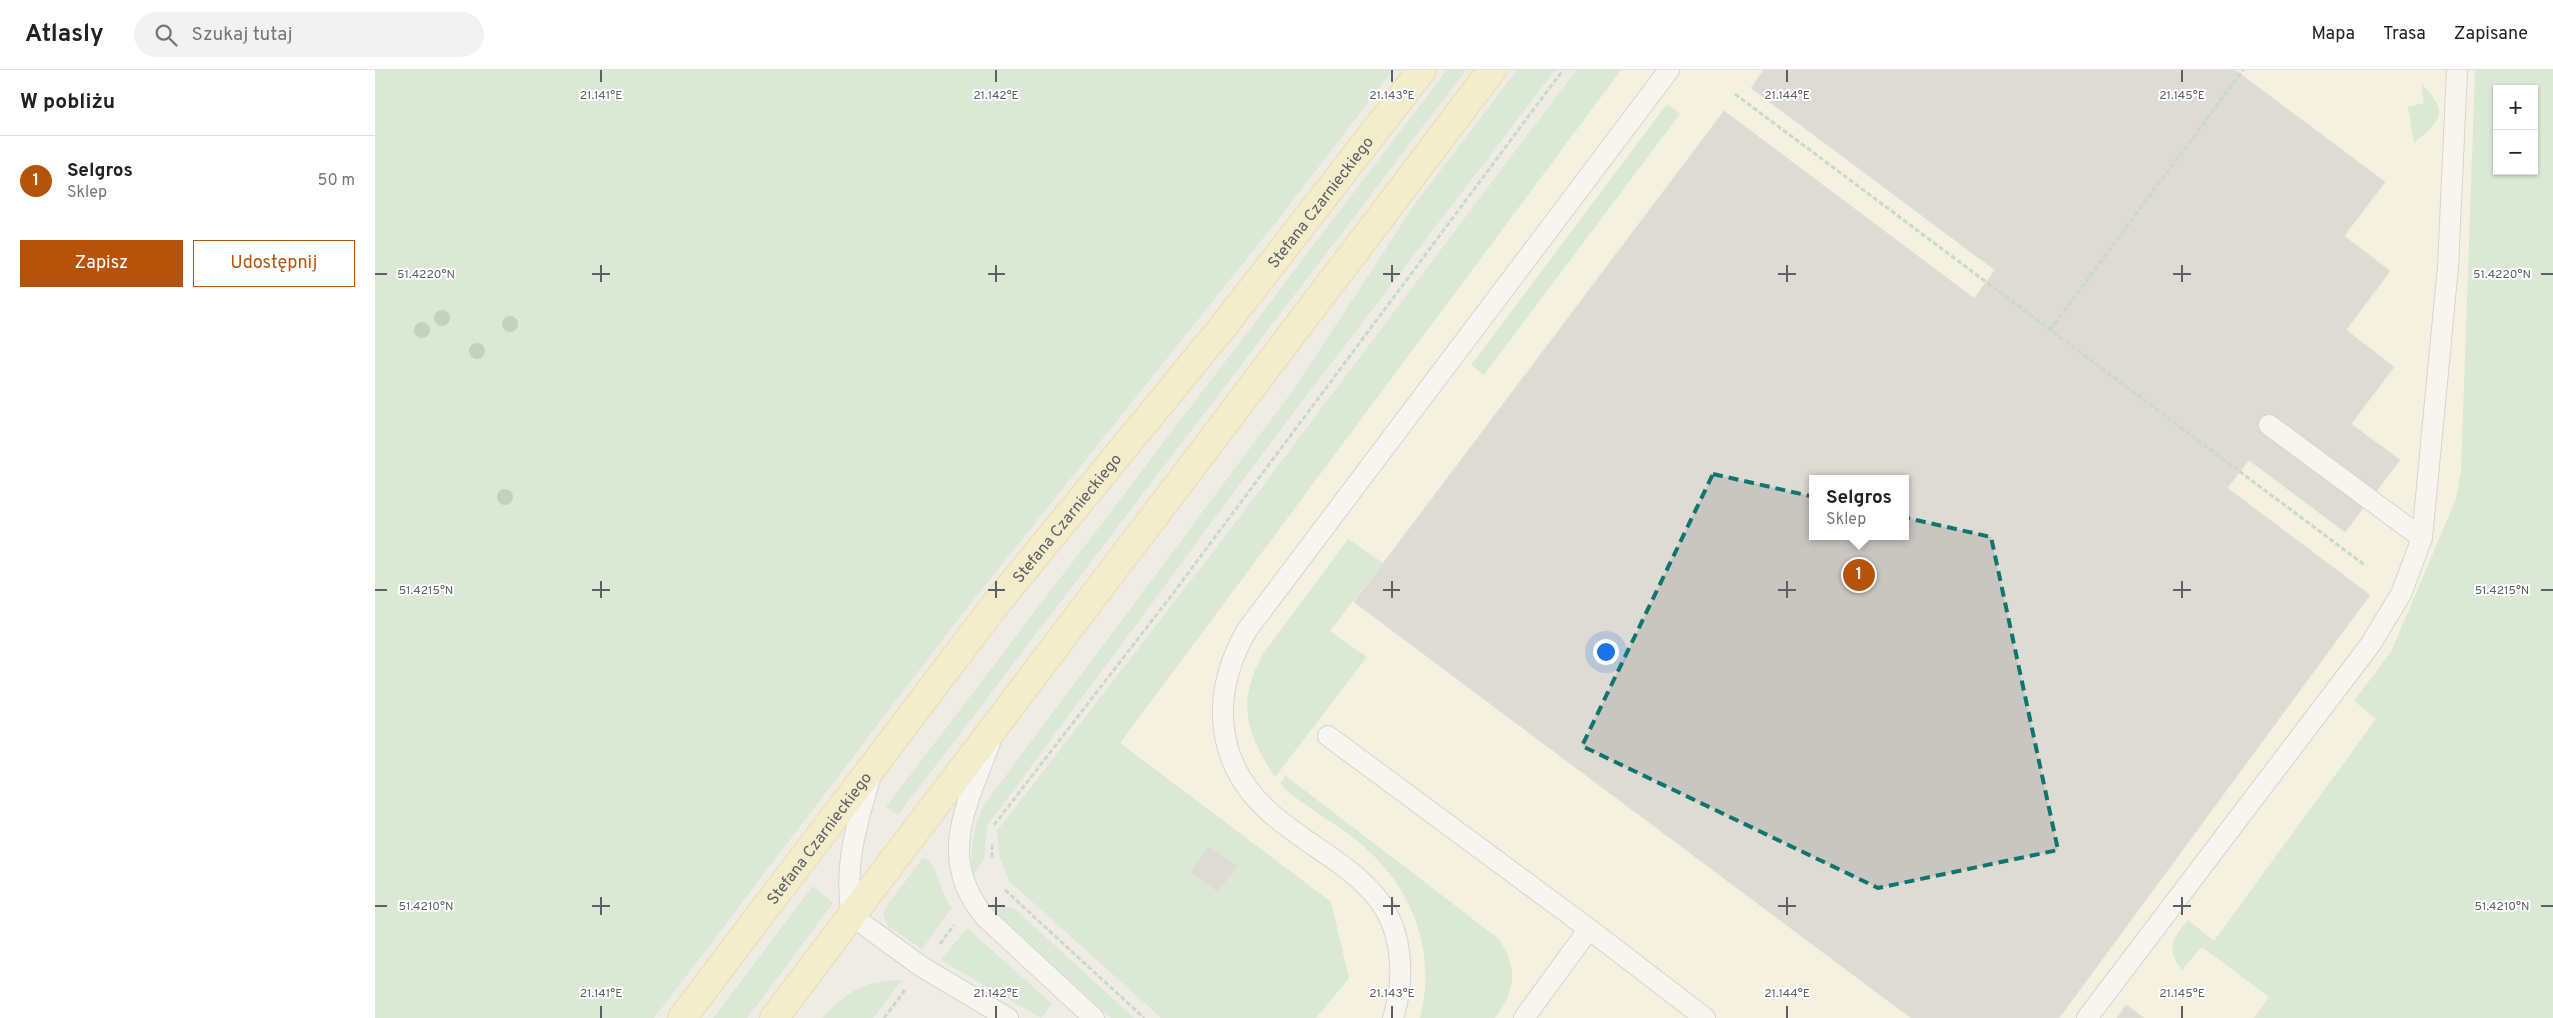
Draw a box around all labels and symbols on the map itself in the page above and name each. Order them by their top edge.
text: 21.141°E [580,88,622,104]
text: 21.142°E [973,88,1019,104]
text: 21.143°E [1369,88,1415,104]
text: 21.144°E [1764,88,1810,104]
text: 21.145°E [2159,88,2205,104]
street label: Stefana Czarnieckiego [1264,133,1379,273]
text: 51.4220°N [397,267,455,283]
text: 51.4220°N [2473,267,2531,283]
street label: Stefana Czarnieckiego [1009,450,1127,588]
pin: 1 [1843,556,1875,594]
text: 51.4215°N [399,583,453,599]
text: 51.4215°N [2475,583,2529,599]
your location [1593,639,1619,665]
street label: Stefana Czarnieckiego [763,769,877,909]
text: 51.4210°N [399,899,453,915]
text: 51.4210°N [2475,899,2529,915]
text: 21.141°E [580,986,622,1002]
text: 21.142°E [973,986,1019,1002]
text: 21.143°E [1369,986,1415,1002]
text: 21.144°E [1764,986,1810,1002]
text: 21.145°E [2159,986,2205,1002]

